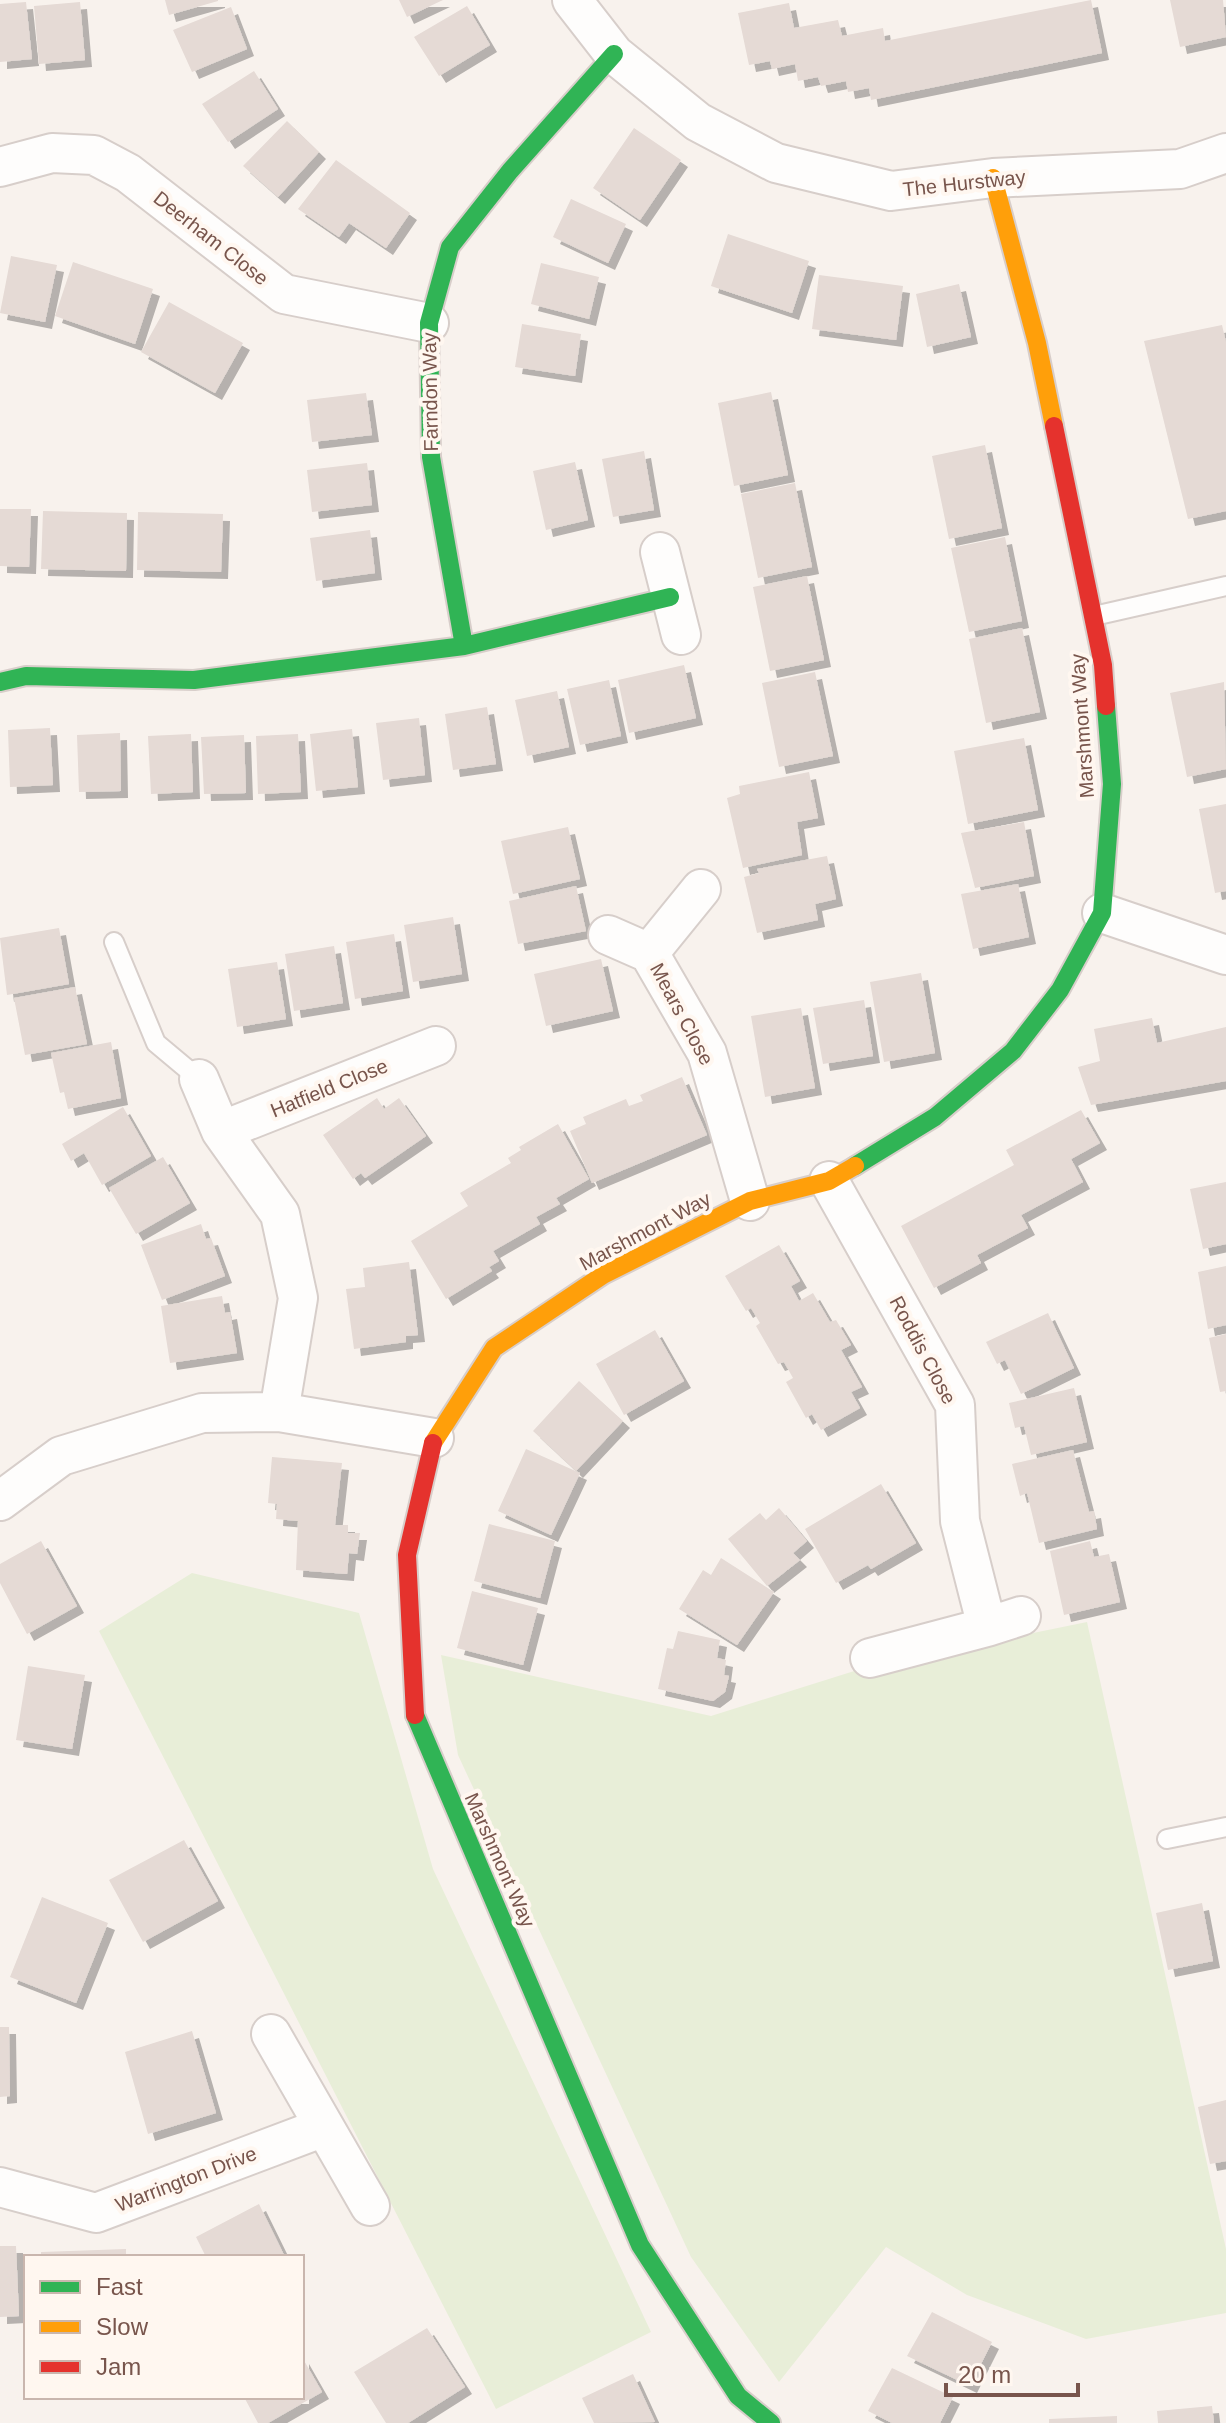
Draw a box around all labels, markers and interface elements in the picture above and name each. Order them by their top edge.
street label: The Hurstway [902,166,1026,200]
street label: Deerham Close [149,187,273,289]
street label: Farndon Way [418,332,442,452]
street label: Marshmont Way [1066,653,1098,799]
street label: Mears Close [646,959,718,1069]
street label: Hatfield Close [267,1054,391,1122]
street label: Marshmont Way [576,1187,714,1275]
street label: Roddis Close [885,1292,961,1408]
street label: Marshmont Way [460,1789,540,1931]
street label: Warrington Drive [112,2142,260,2216]
legend [24,2255,304,2399]
text: Fast [96,2273,143,2300]
text: Slow [96,2313,149,2340]
scale bar [946,2347,1078,2397]
text: Jam [96,2353,141,2380]
text: 20 m [958,2361,1011,2388]

